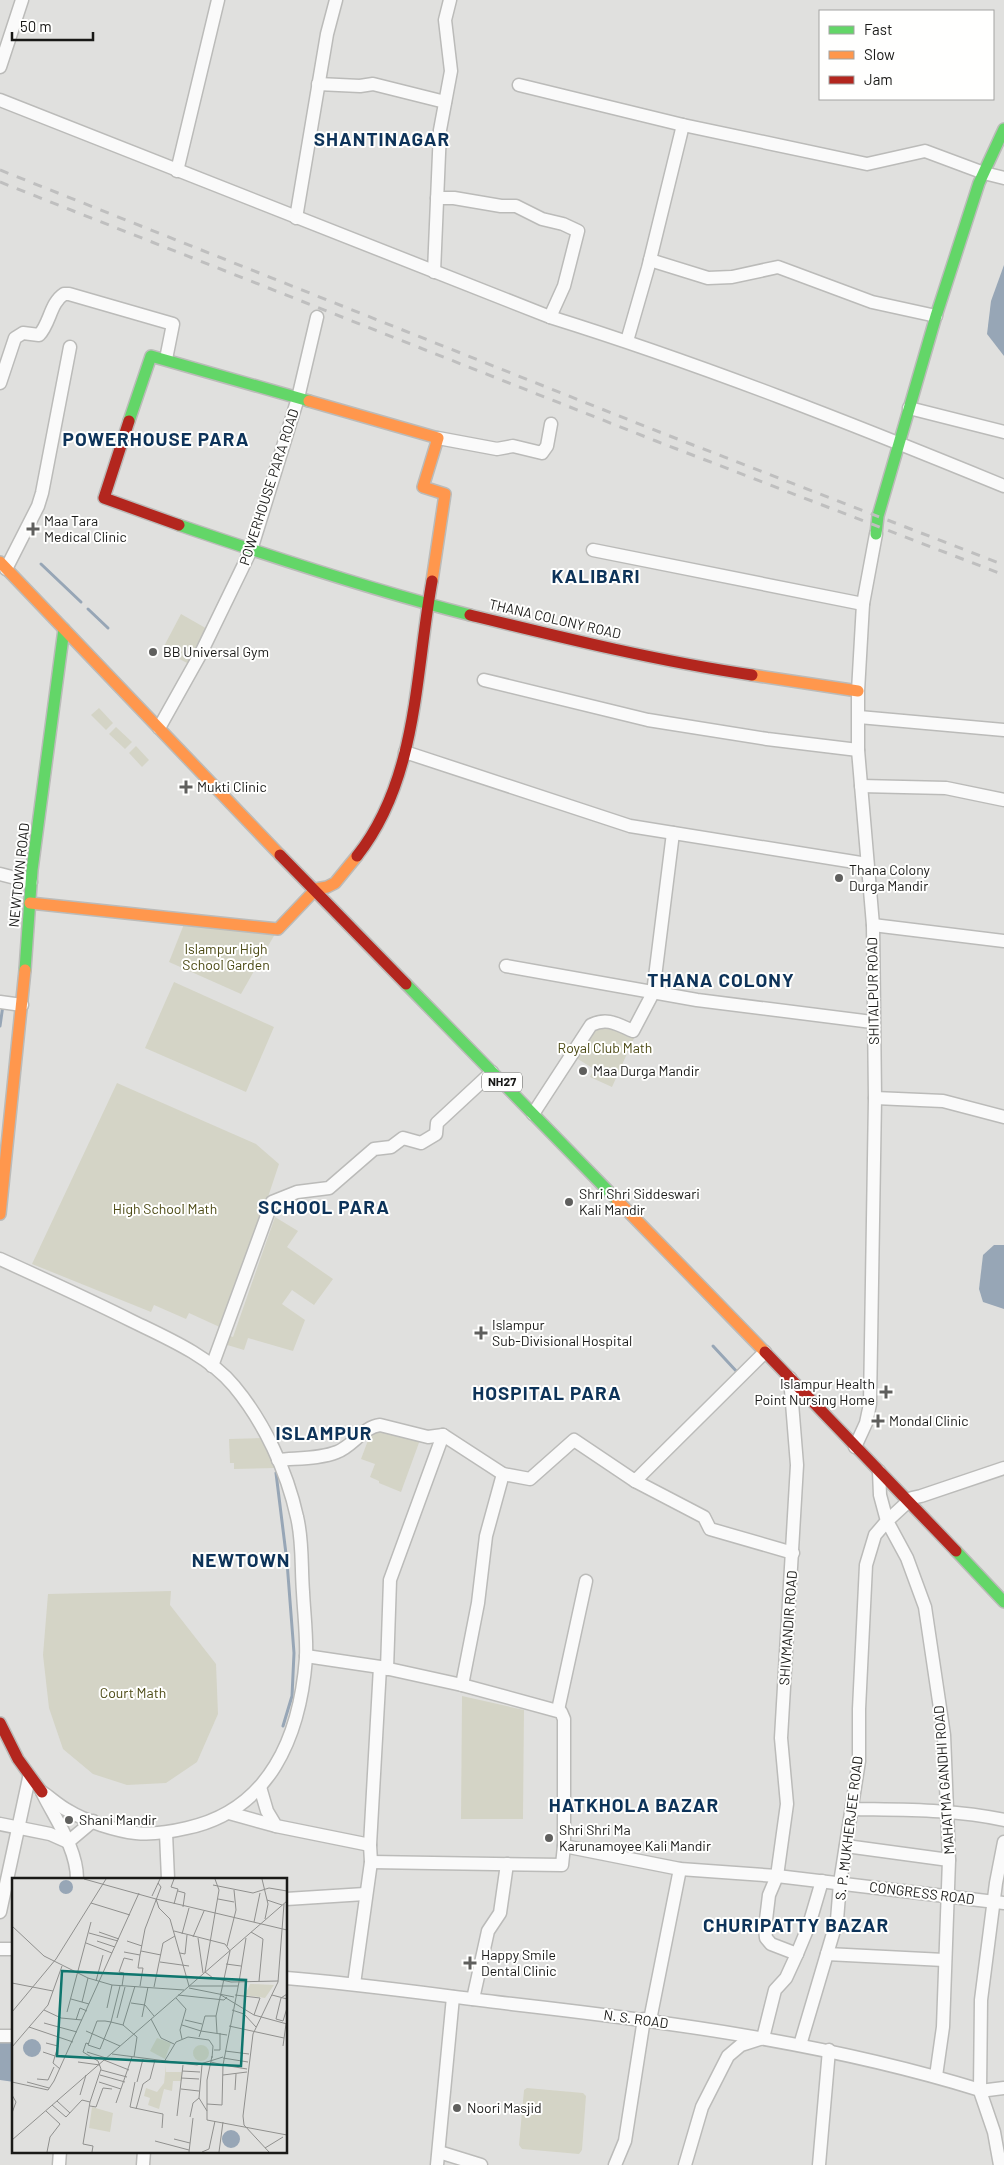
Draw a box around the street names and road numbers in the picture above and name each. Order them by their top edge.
street label: POWERHOUSE PARA ROAD [235,406,302,567]
street label: THANA COLONY ROAD [487,595,623,642]
street label: NEWTOWN ROAD [5,822,32,928]
street label: SHITALPUR ROAD [863,937,882,1045]
road number: NH27 [482,1072,522,1092]
street label: SHIVMANDIR ROAD [775,1570,800,1686]
street label: MAHATMA GANDHI ROAD [930,1705,957,1855]
street label: S. P. MUKHERJEE ROAD [831,1755,866,1901]
street label: CONGRESS ROAD [868,1878,976,1907]
street label: N. S. ROAD [603,2006,670,2031]

